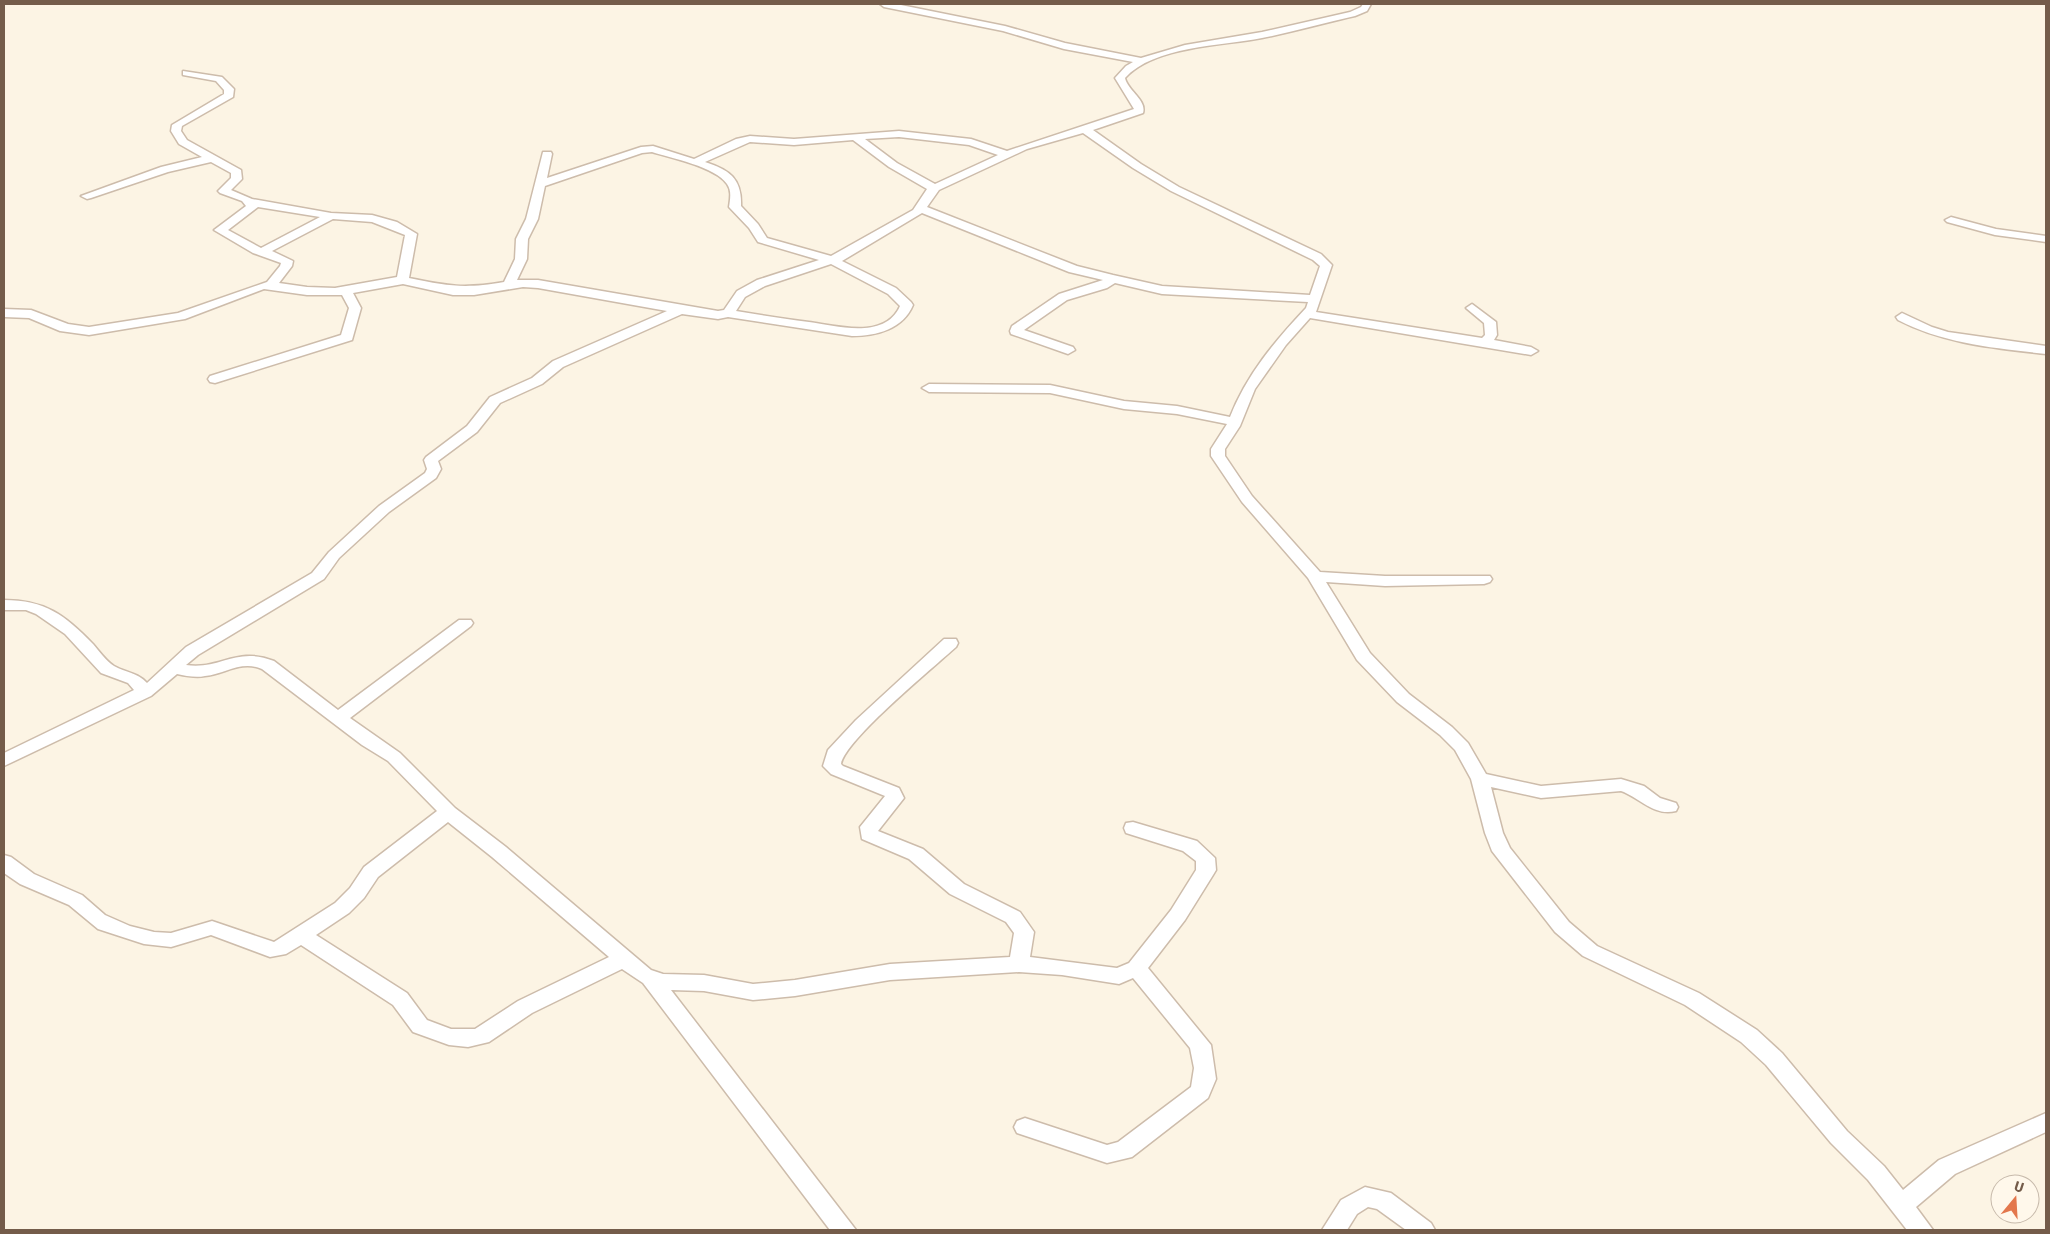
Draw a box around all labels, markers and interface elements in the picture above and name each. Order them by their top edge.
north arrow [1990,1174,2040,1224]
text: U [2012,1178,2026,1197]

